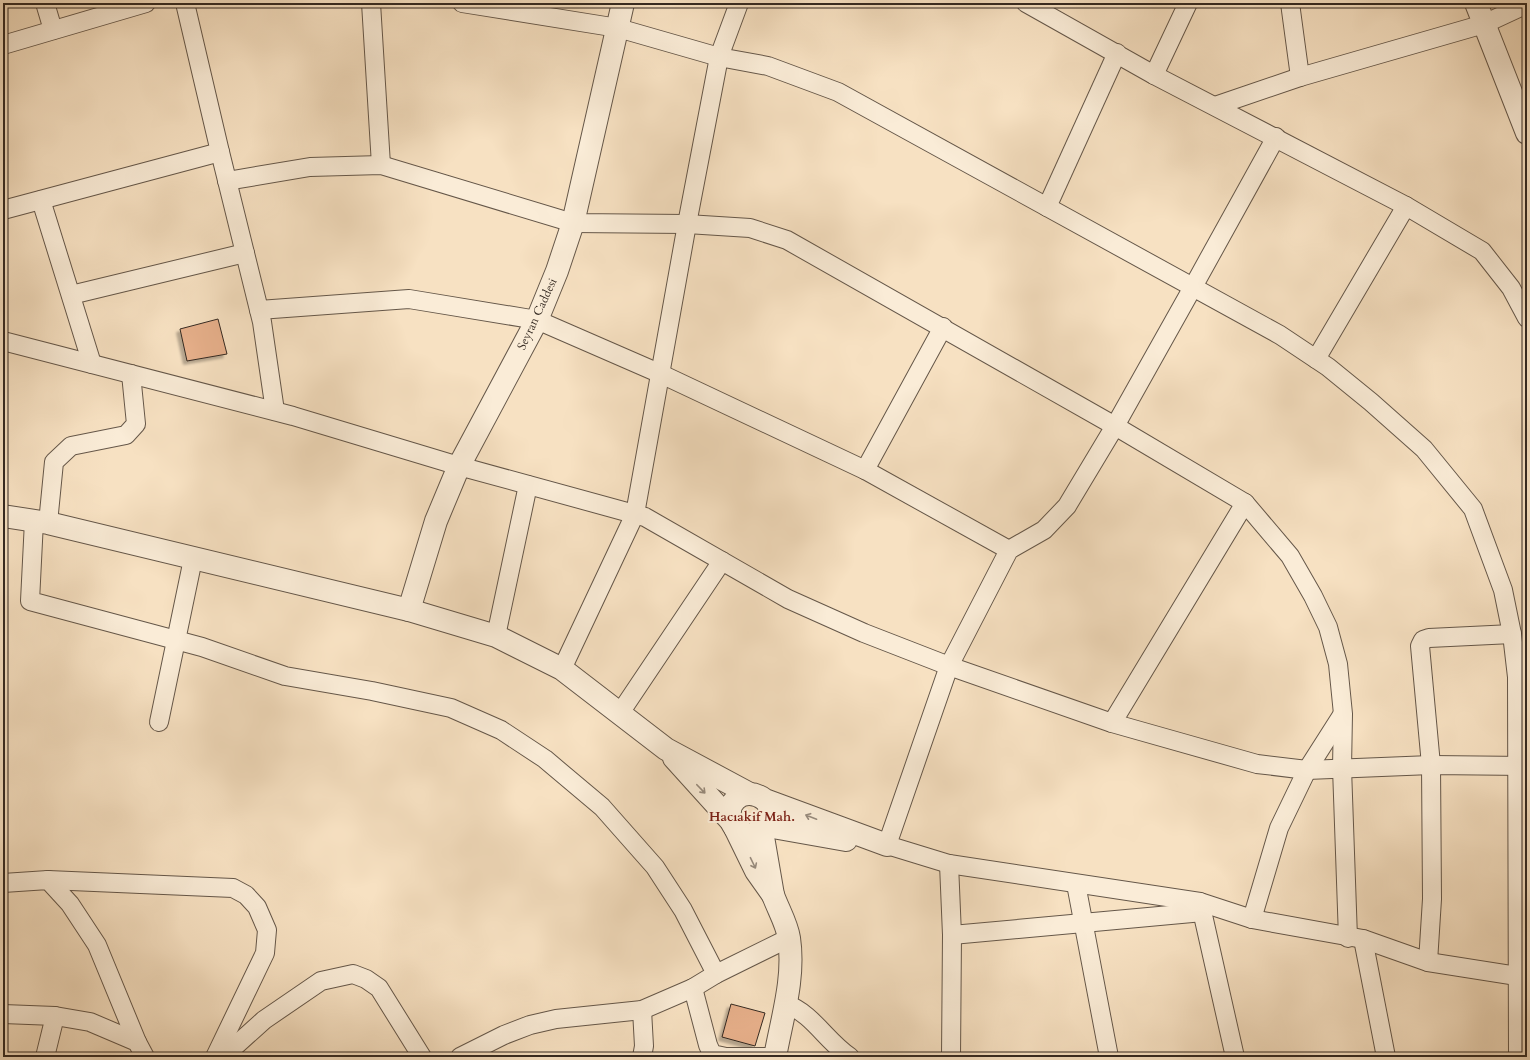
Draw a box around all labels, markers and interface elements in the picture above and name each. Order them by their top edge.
street label: Seyran Caddesi [513,275,561,352]
one-way arrow [696,784,706,794]
district label: Hacıakif Mah. [709,808,795,826]
one-way arrow [805,812,817,820]
one-way arrow [749,857,757,869]

